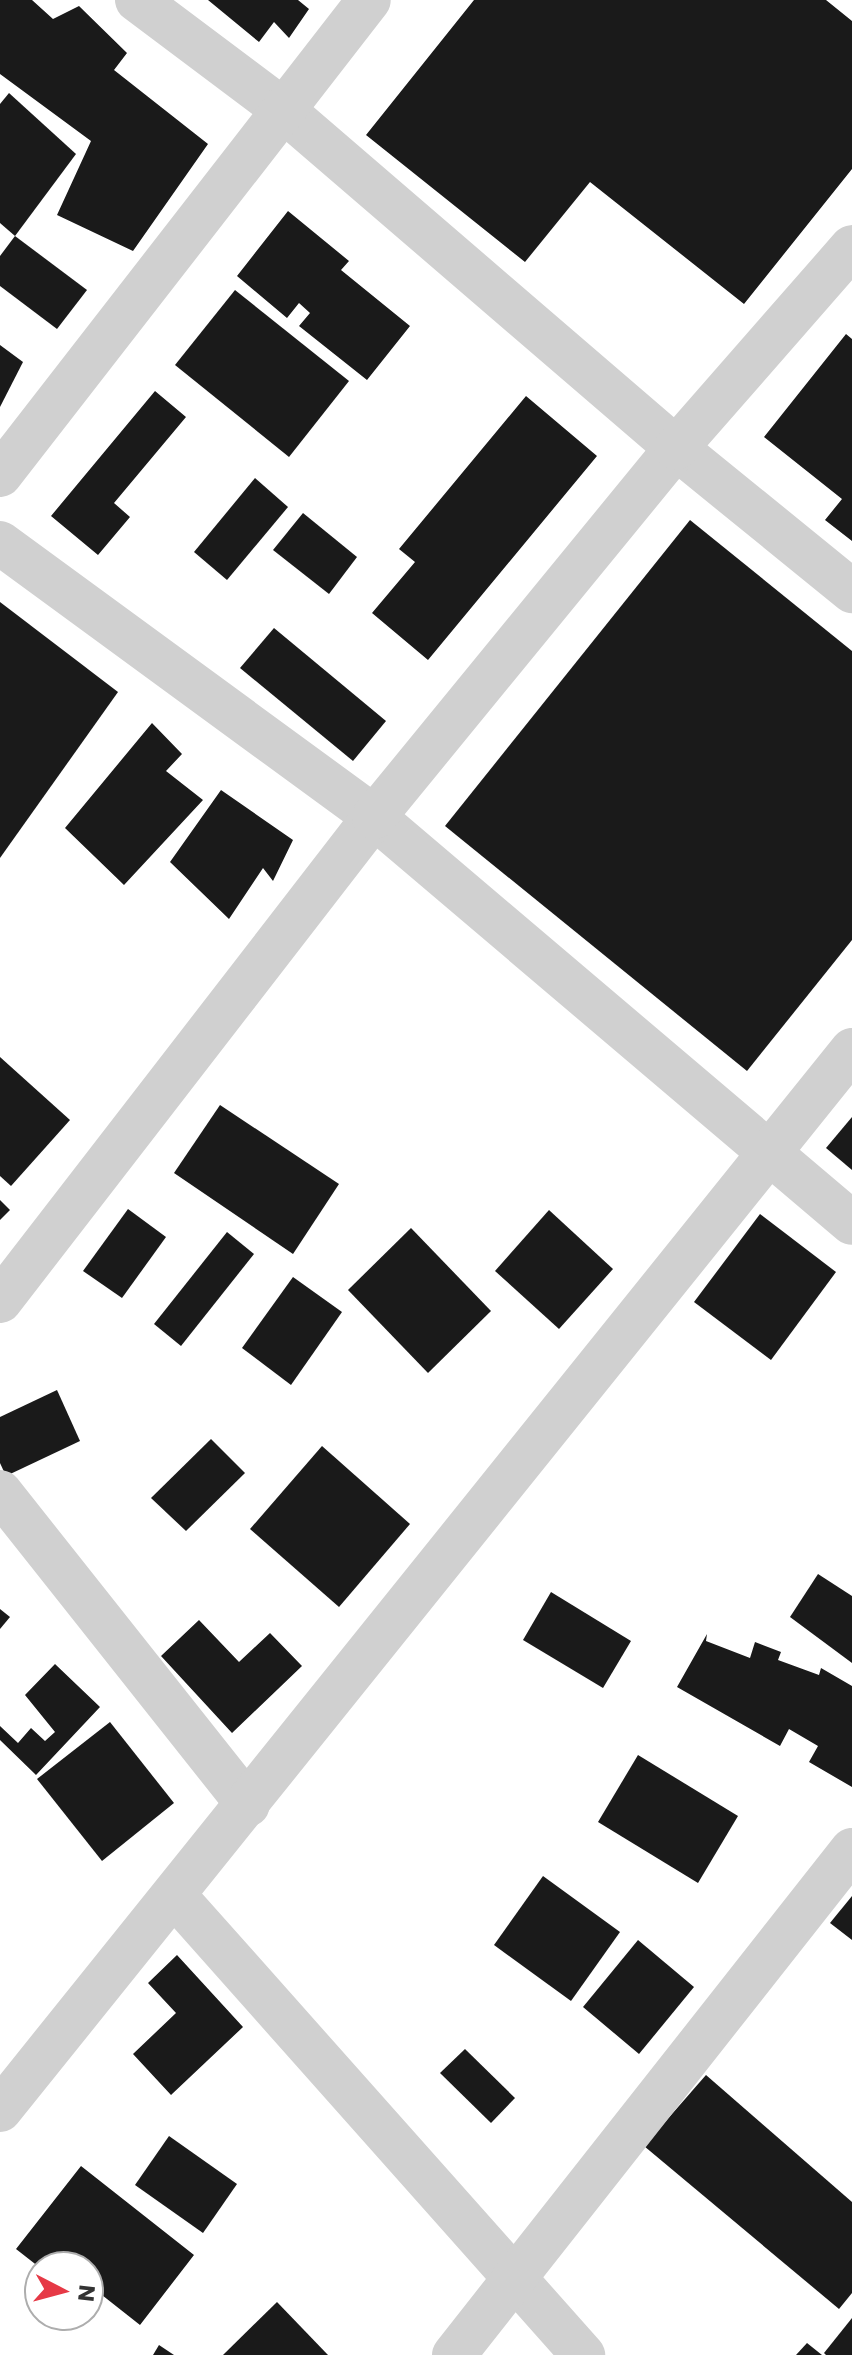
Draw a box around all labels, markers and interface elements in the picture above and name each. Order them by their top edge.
north arrow [24,2251,104,2331]
text: N [70,2283,103,2303]

